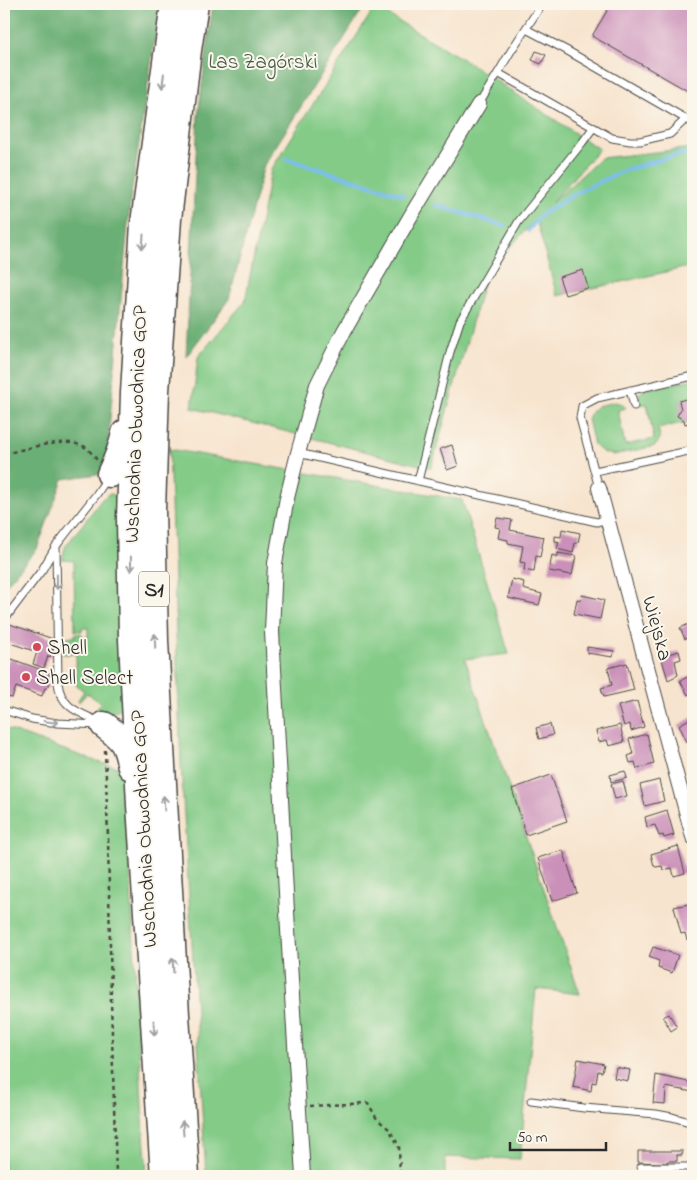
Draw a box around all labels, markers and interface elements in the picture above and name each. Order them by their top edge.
park label: Las Zagórski [209,48,317,80]
one-way arrow [158,73,168,89]
one-way arrow [138,234,147,250]
street label: Wschodnia Obwodnica GOP [118,304,156,544]
one-way arrow [126,556,136,572]
road number: S1 [139,572,169,606]
one-way arrow [52,574,61,590]
street label: Wiejska [633,593,679,664]
one-way arrow [151,633,160,649]
place label: Shell [47,634,87,664]
marker: Shell [31,641,43,653]
place label: Shell Select [36,664,133,694]
marker: Shell Select [20,671,32,683]
street label: Wschodnia Obwodnica GOP [124,709,166,949]
one-way arrow [43,717,59,727]
one-way arrow [159,795,168,811]
one-way arrow [168,958,177,974]
one-way arrow [150,1020,159,1036]
one-way arrow [178,1120,188,1136]
scale bar [510,1120,606,1152]
text: 50 m [517,1127,548,1149]

